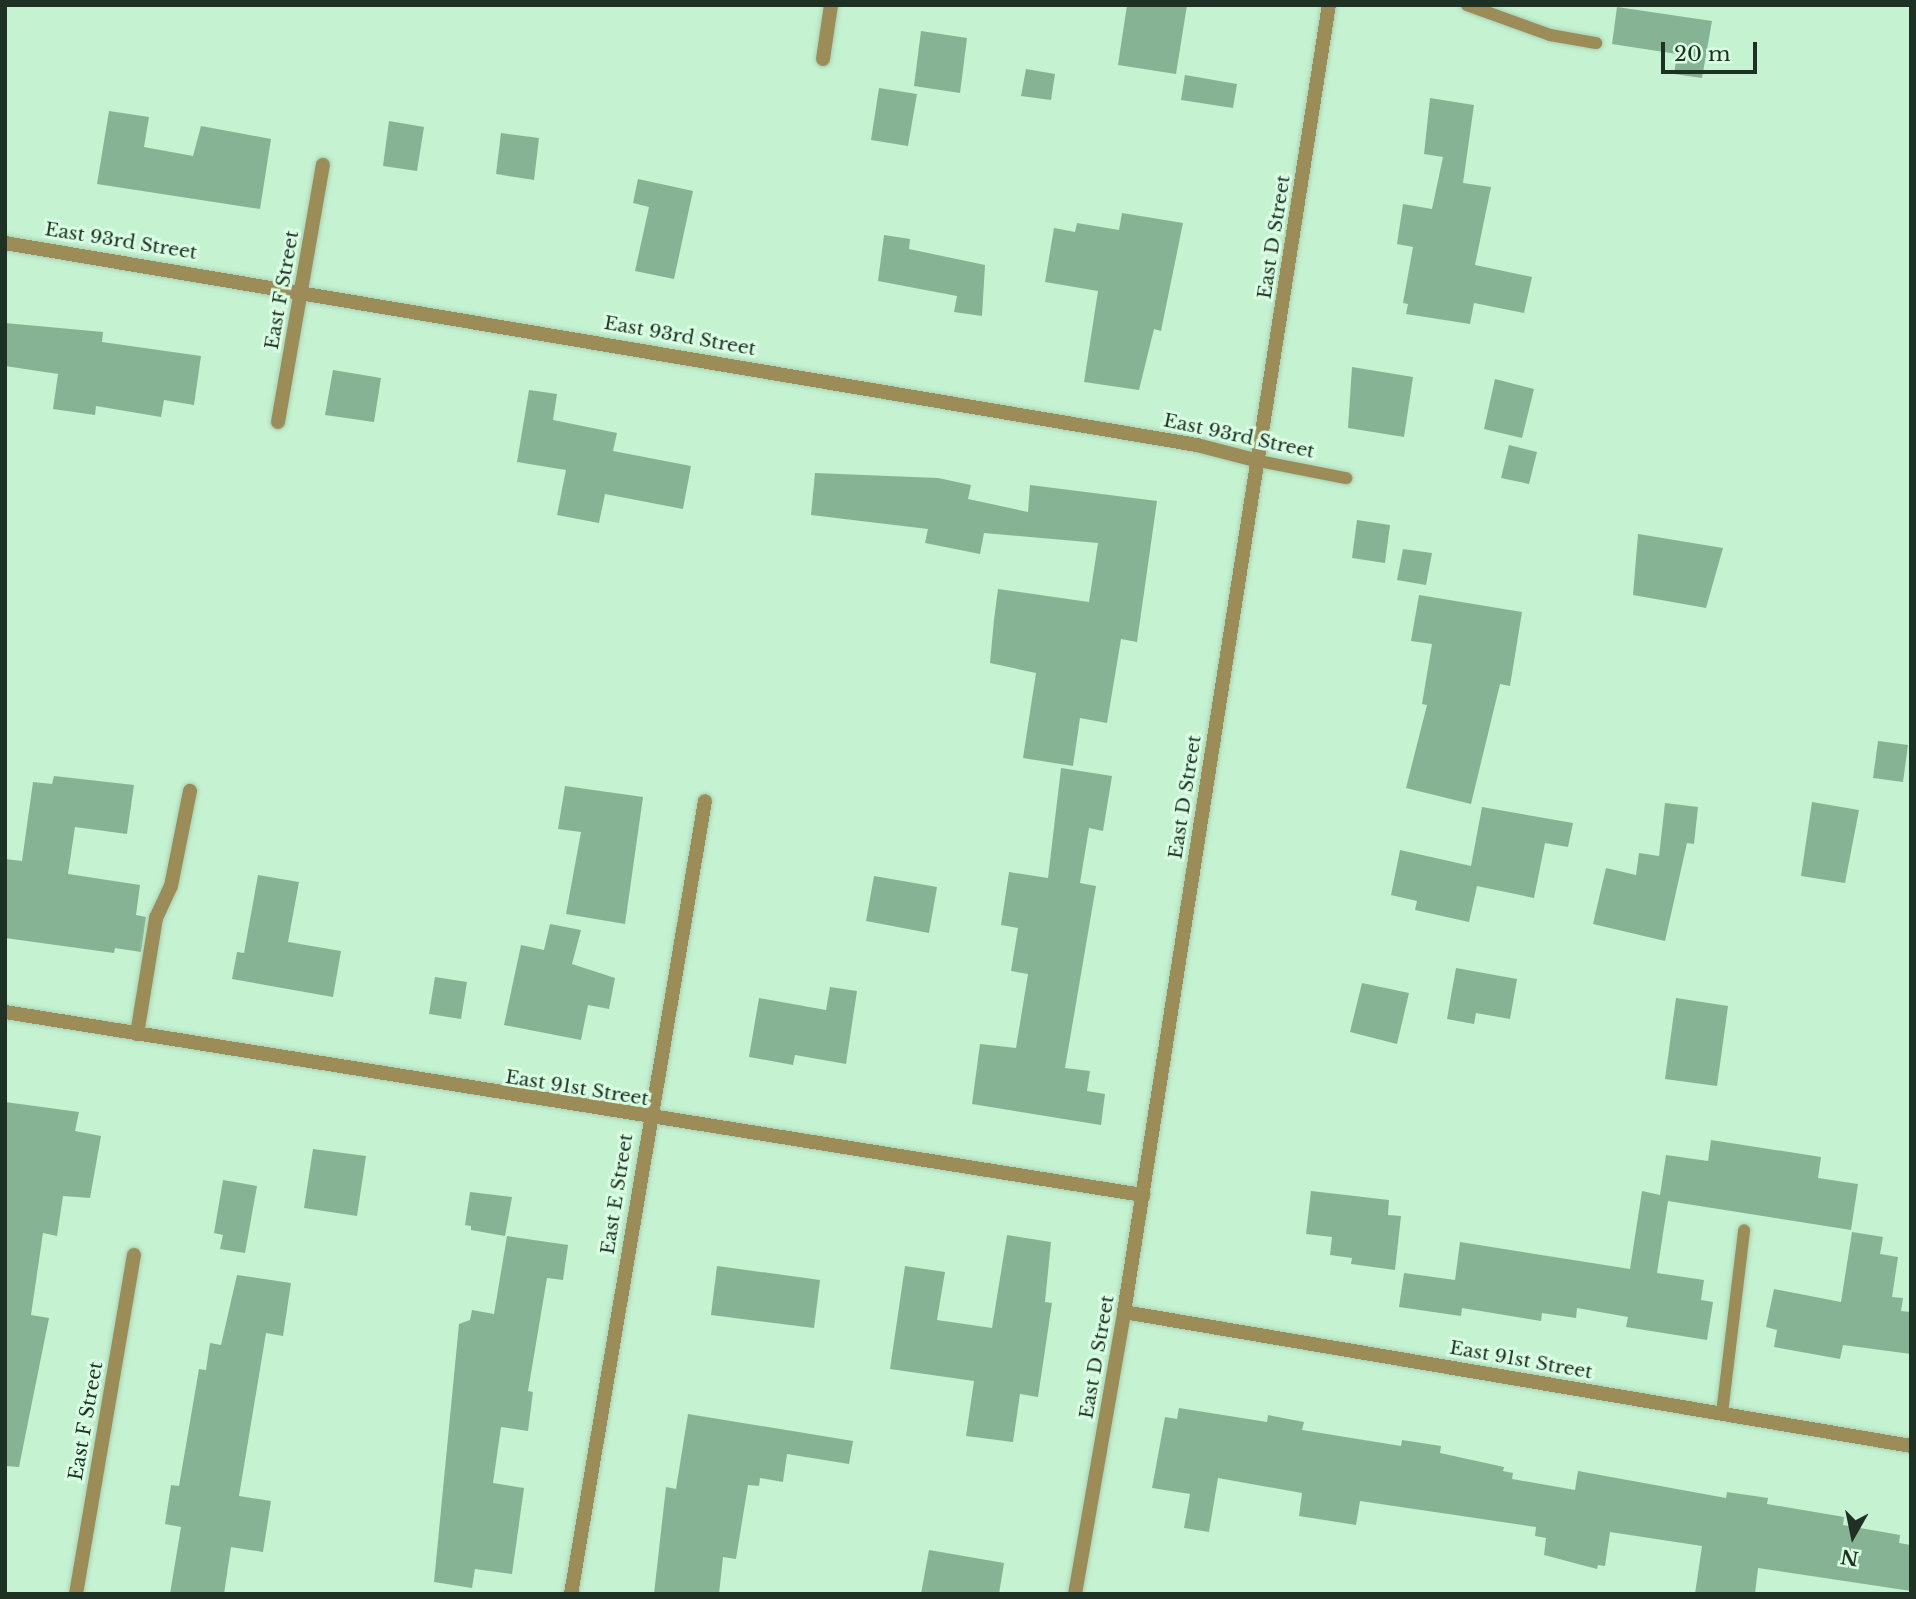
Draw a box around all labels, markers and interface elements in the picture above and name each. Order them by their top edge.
scale bar [1664,28,1760,72]
text: 20 m [1674,41,1731,67]
street label: East D Street [1253,173,1295,301]
street label: East 93rd Street [43,218,199,264]
street label: East F Street [260,228,304,352]
street label: East 93rd Street [602,311,758,361]
street label: East 93rd Street [1161,409,1317,463]
street label: East D Street [1164,733,1206,861]
street label: East 91st Street [504,1065,650,1111]
street label: East E Street [596,1132,638,1256]
street label: East D Street [1075,1293,1119,1421]
street label: East 91st Street [1448,1336,1594,1384]
street label: East F Street [64,1359,108,1483]
north arrow [1818,1501,1888,1571]
text: N [1839,1544,1860,1570]

